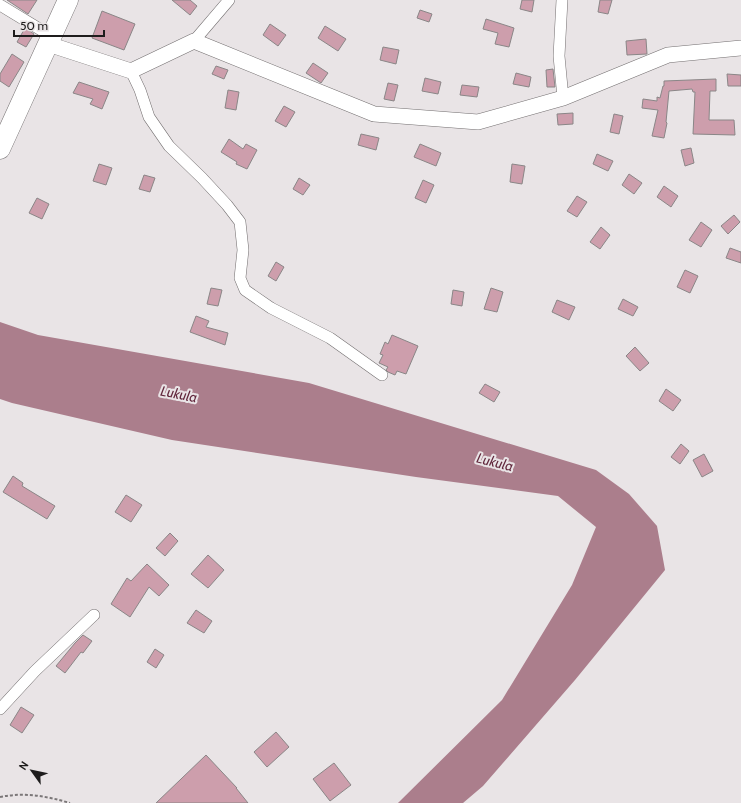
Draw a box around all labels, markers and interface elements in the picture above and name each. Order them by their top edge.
scale bar [14,12,104,38]
text: 50 m [20,18,48,33]
water label: Lukula [159,382,199,406]
water label: Lukula [475,449,515,475]
north arrow [12,751,52,791]
text: N [16,758,32,773]

